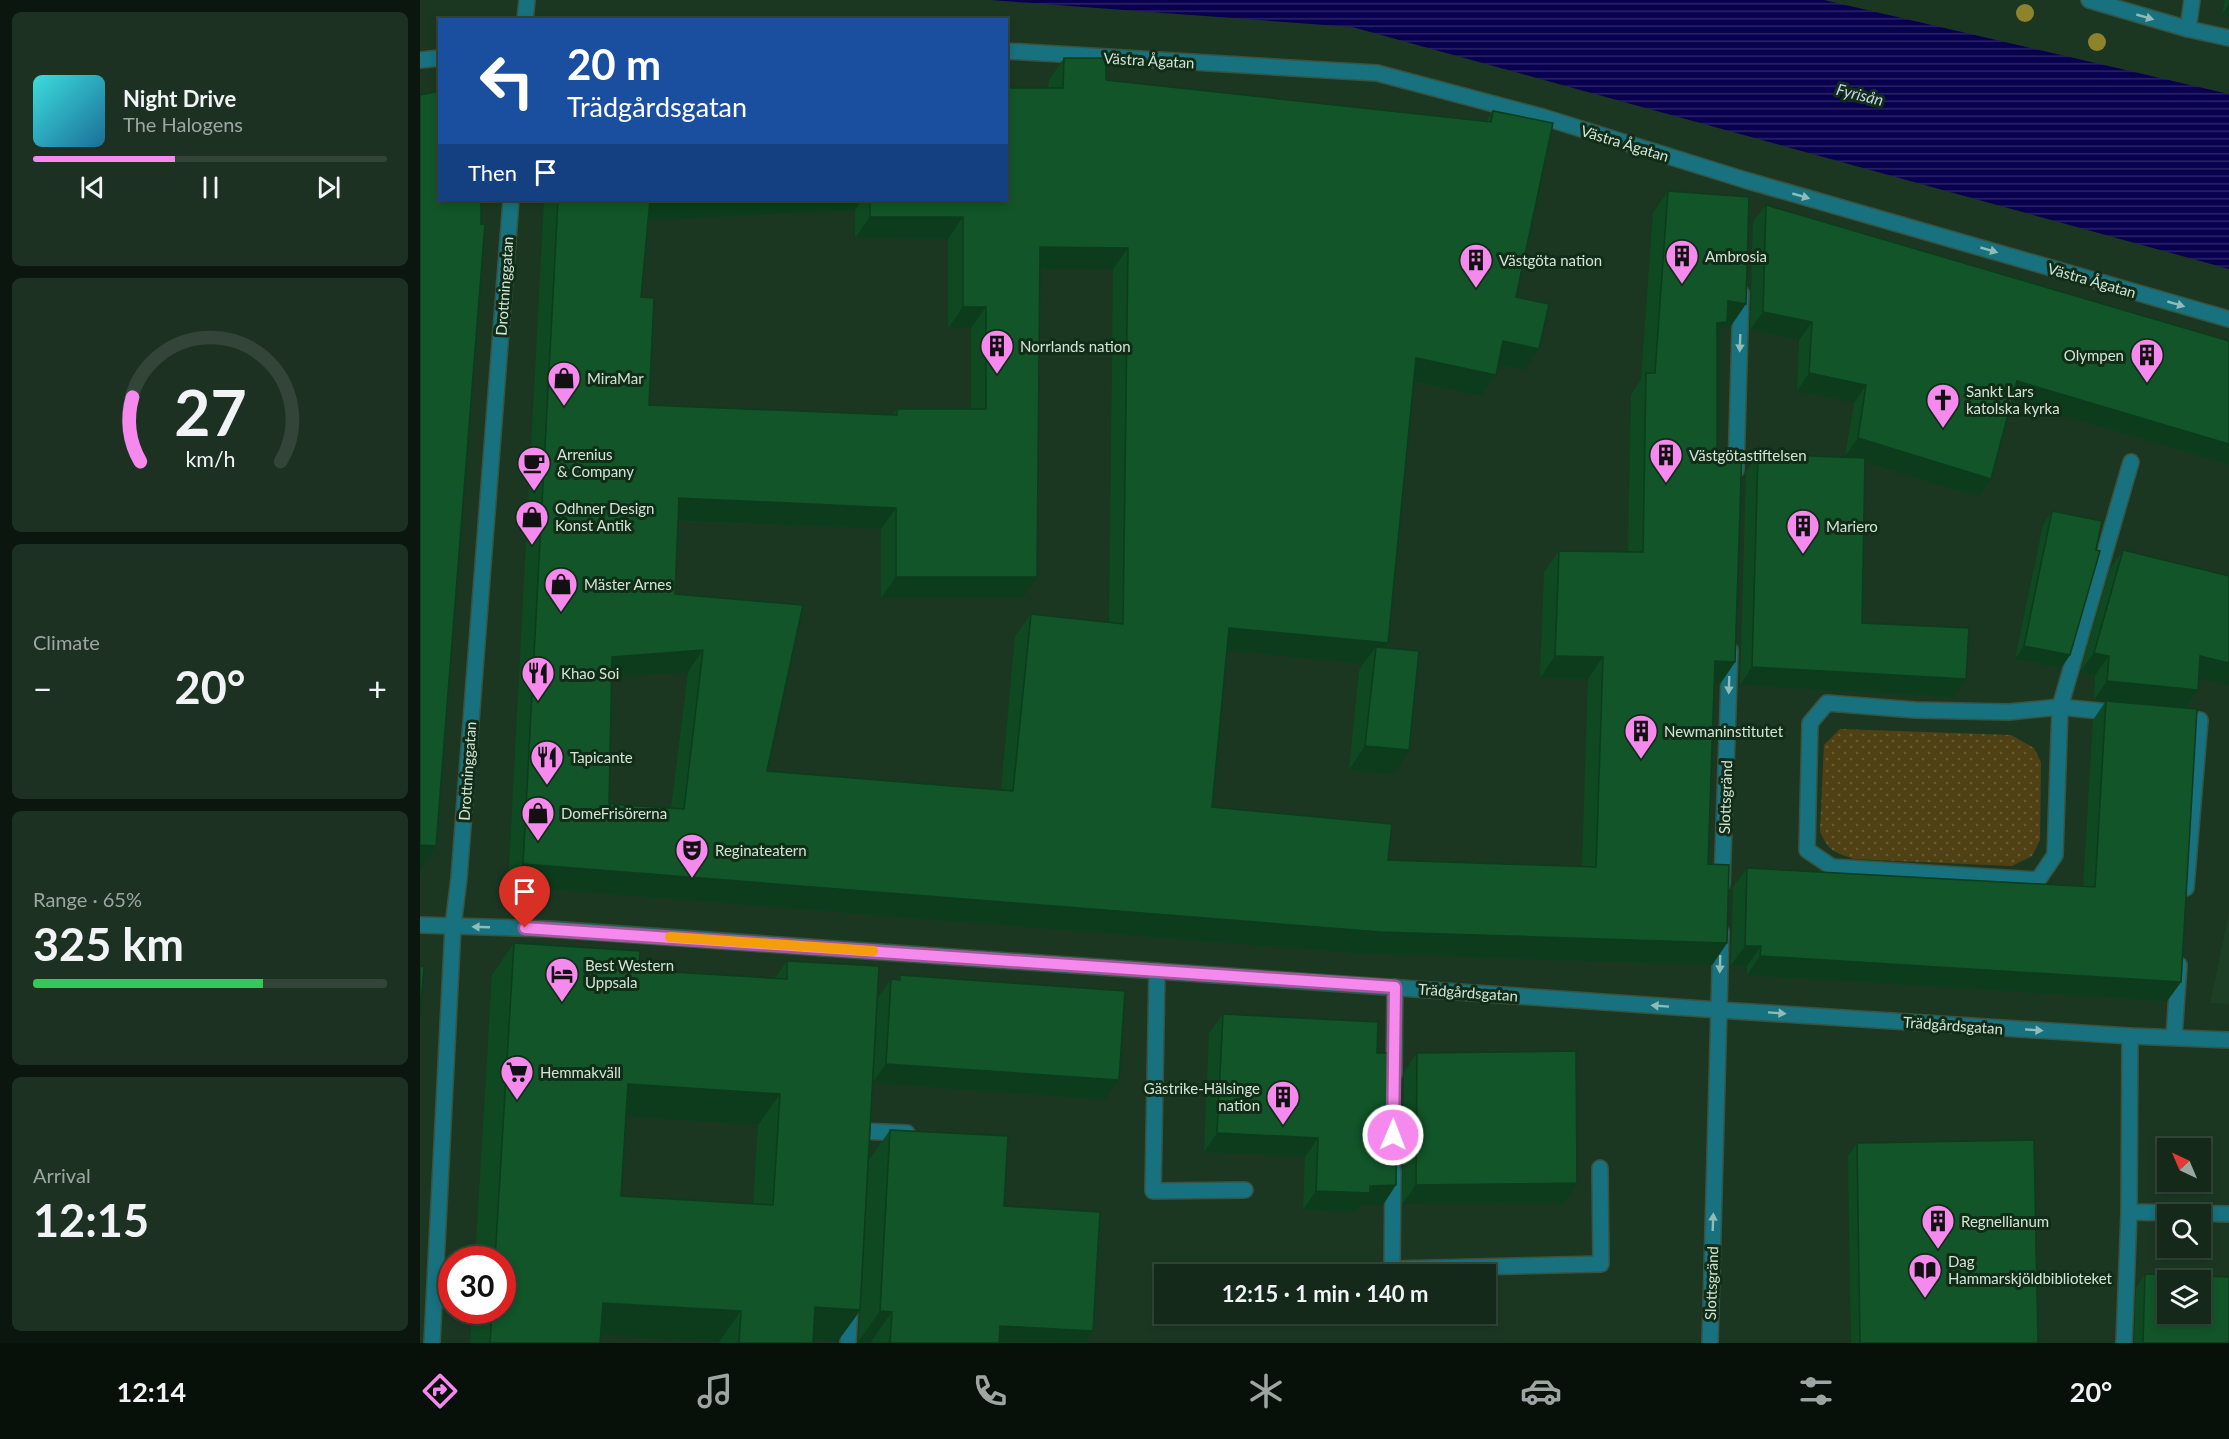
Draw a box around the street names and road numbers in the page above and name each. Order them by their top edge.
street label: Västra Ågatan [1103,49,1195,71]
street label: Västra Ågatan [1579,121,1671,165]
street label: Drottninggatan [492,236,516,336]
street label: Västra Ågatan [2046,259,2138,301]
street label: Drottninggatan [455,721,479,821]
street label: Slottsgränd [1715,760,1735,834]
street label: Trädgårdsgatan [1417,980,1519,1004]
street label: Trädgårdsgatan [1902,1013,2004,1037]
street label: Slottsgränd [1701,1246,1721,1320]

